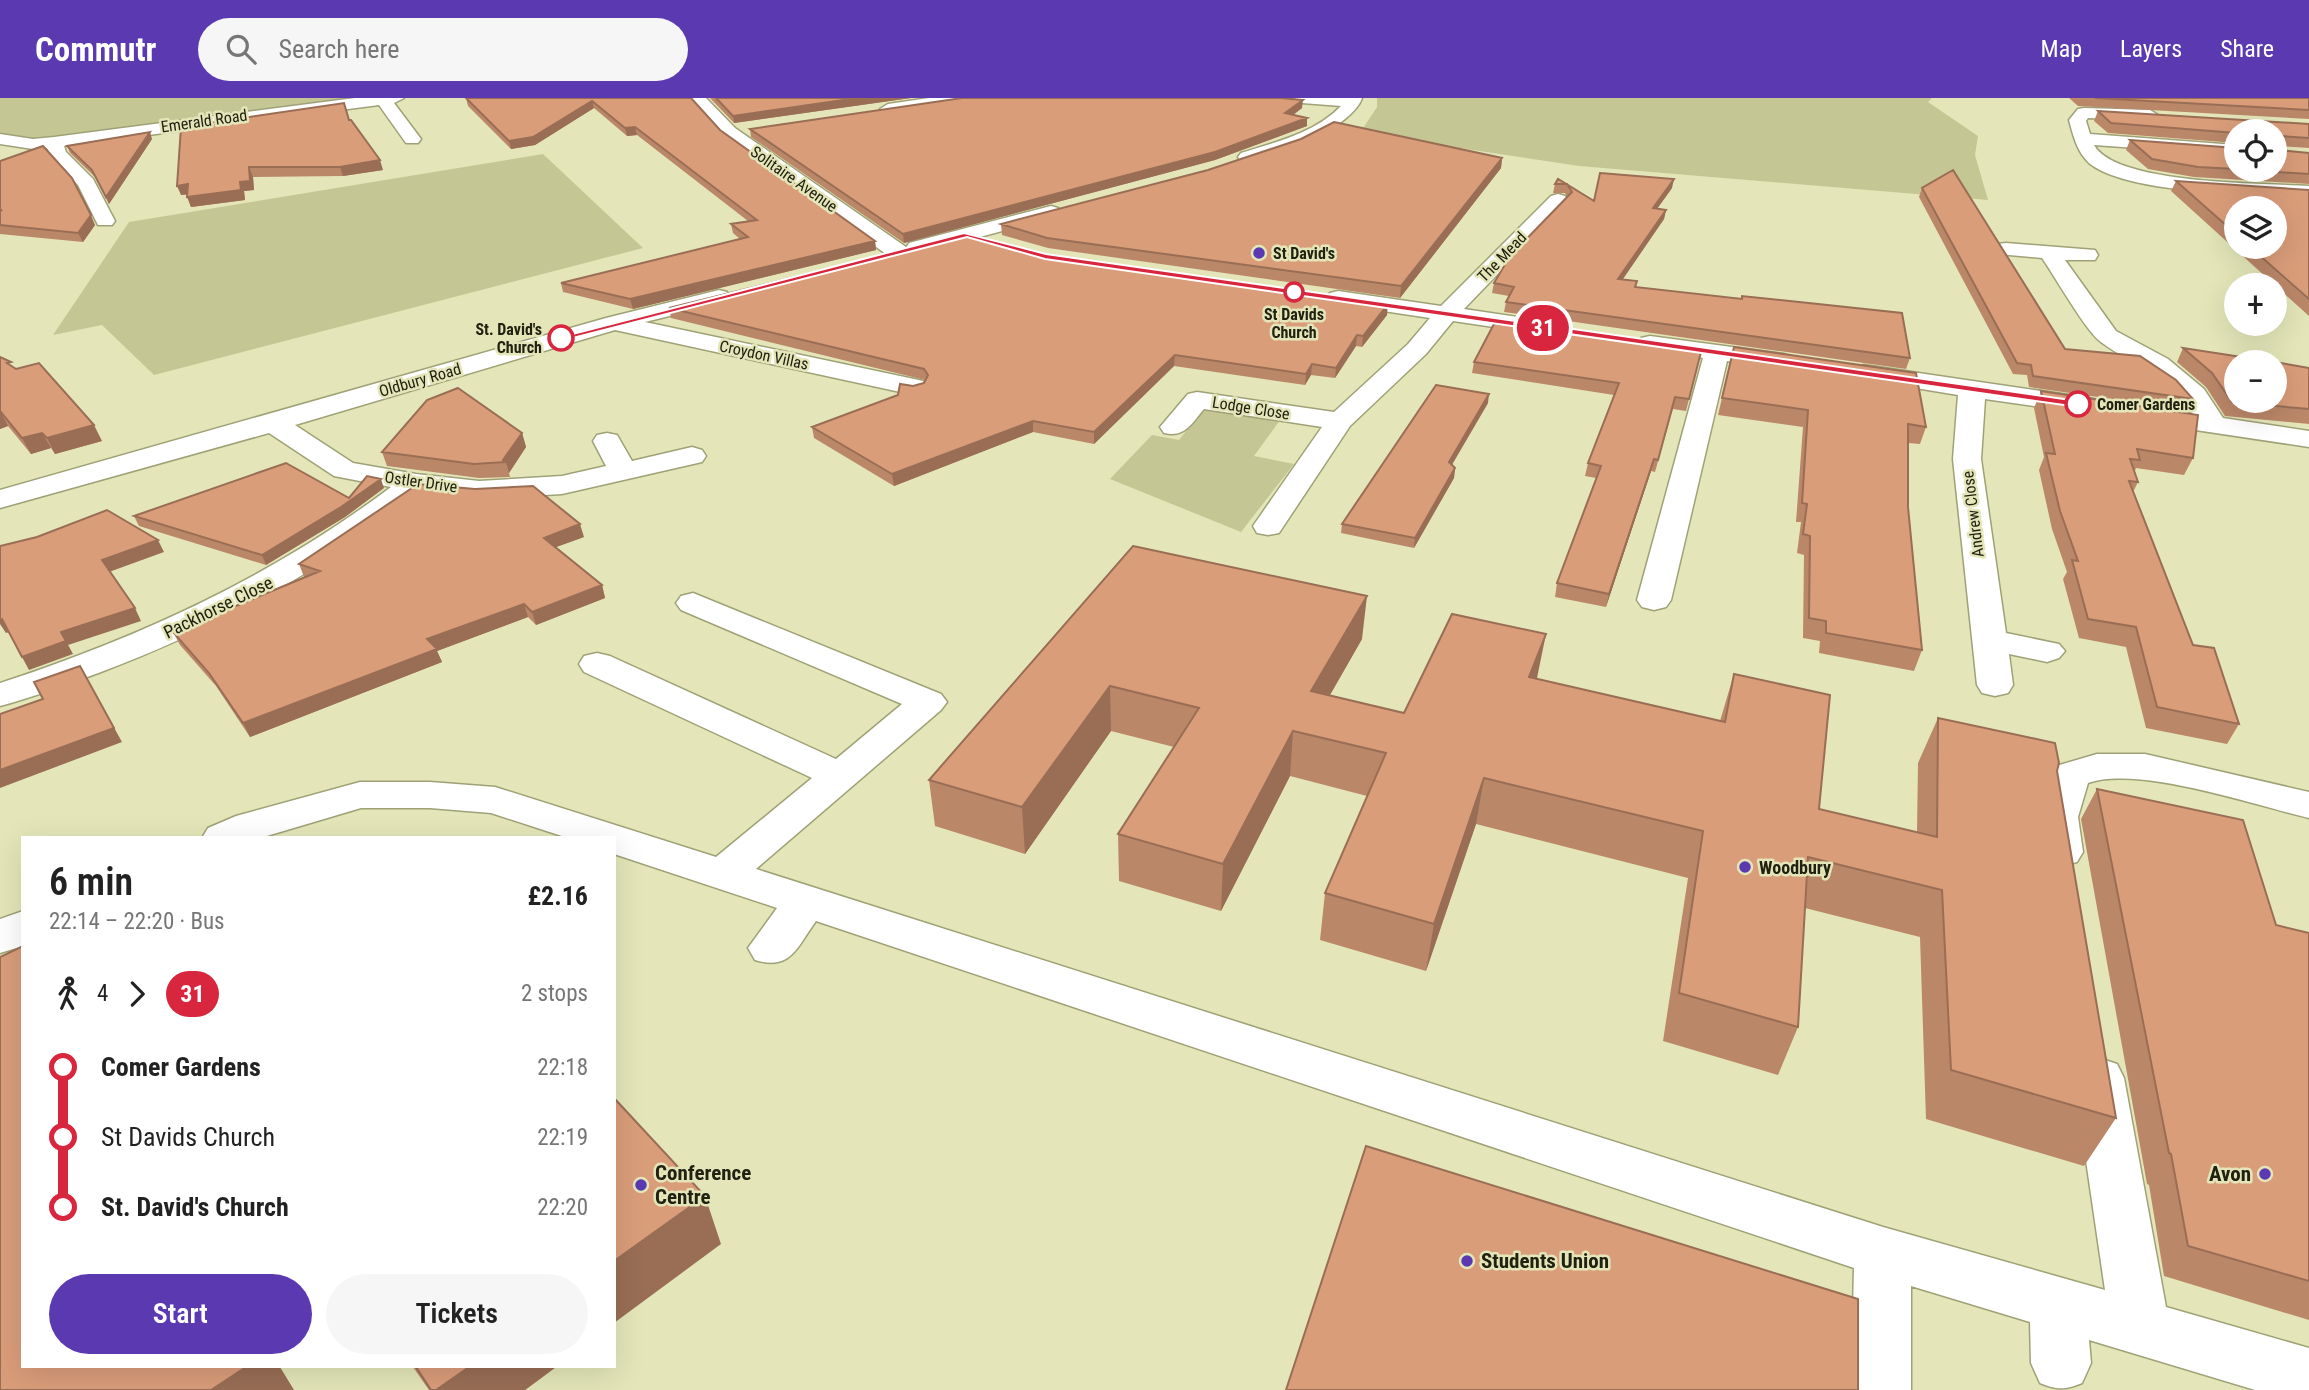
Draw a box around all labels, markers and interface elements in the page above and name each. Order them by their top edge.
search box [198,18,688,81]
text: Commutr [35,30,156,69]
icon: search [222,30,260,68]
text: Search here [278,34,399,64]
text: Map [2041,35,2082,63]
text: Layers [2120,35,2182,63]
text: Share [2220,35,2274,63]
street label: Emerald Road [160,106,248,136]
map controls [2224,119,2287,413]
button: locate [2224,119,2287,182]
street label: Solitaire Avenue [747,142,841,216]
button: layers [2224,196,2287,259]
street label: The Mead [1473,228,1531,286]
place label: St David's [1273,244,1335,263]
marker: St David's [1251,245,1267,261]
button: + [2224,273,2287,336]
marker: St Davids Church [1284,282,1304,302]
place label: St Davids Church [1264,305,1324,342]
line badge: 31 [1512,305,1574,351]
text: 31 [1531,314,1555,342]
place label: St. David's Church [475,320,542,357]
marker: St. David's Church [548,325,574,351]
street label: Croydon Villas [718,336,810,374]
button: − [2224,350,2287,413]
street label: Oldbury Road [377,359,463,401]
marker: Comer Gardens [2065,391,2091,417]
street label: Lodge Close [1211,392,1291,424]
place label: Comer Gardens [2097,395,2195,414]
street label: Ostler Drive [383,467,459,497]
street label: Andrew Close [1958,470,1988,558]
street label: Packhorse Close [160,571,276,643]
place label: Woodbury [1759,857,1831,878]
marker: Woodbury [1737,859,1753,875]
text: 6 min [49,860,133,904]
text: £2.16 [527,881,588,911]
text: 22:14 – 22:20 · Bus [49,908,225,935]
icon: walk [49,975,87,1013]
icon: forward [118,975,156,1013]
text: 4 [97,980,108,1007]
text: 31 [180,980,205,1008]
text: 2 stops [521,980,588,1007]
text: Comer Gardens [101,1052,261,1082]
text: 22:18 [537,1054,588,1081]
text: St Davids Church [101,1122,275,1152]
text: 22:19 [537,1124,588,1151]
place label: Conference Centre [655,1161,751,1209]
place label: Avon [2209,1162,2251,1186]
marker: Avon [2257,1166,2273,1182]
marker: Conference Centre [633,1177,649,1193]
text: St. David's Church [101,1192,289,1222]
text: 22:20 [537,1194,588,1221]
place label: Students Union [1481,1249,1609,1273]
marker: Students Union [1459,1253,1475,1269]
button: Start [49,1274,312,1354]
button: Tickets [326,1274,588,1354]

